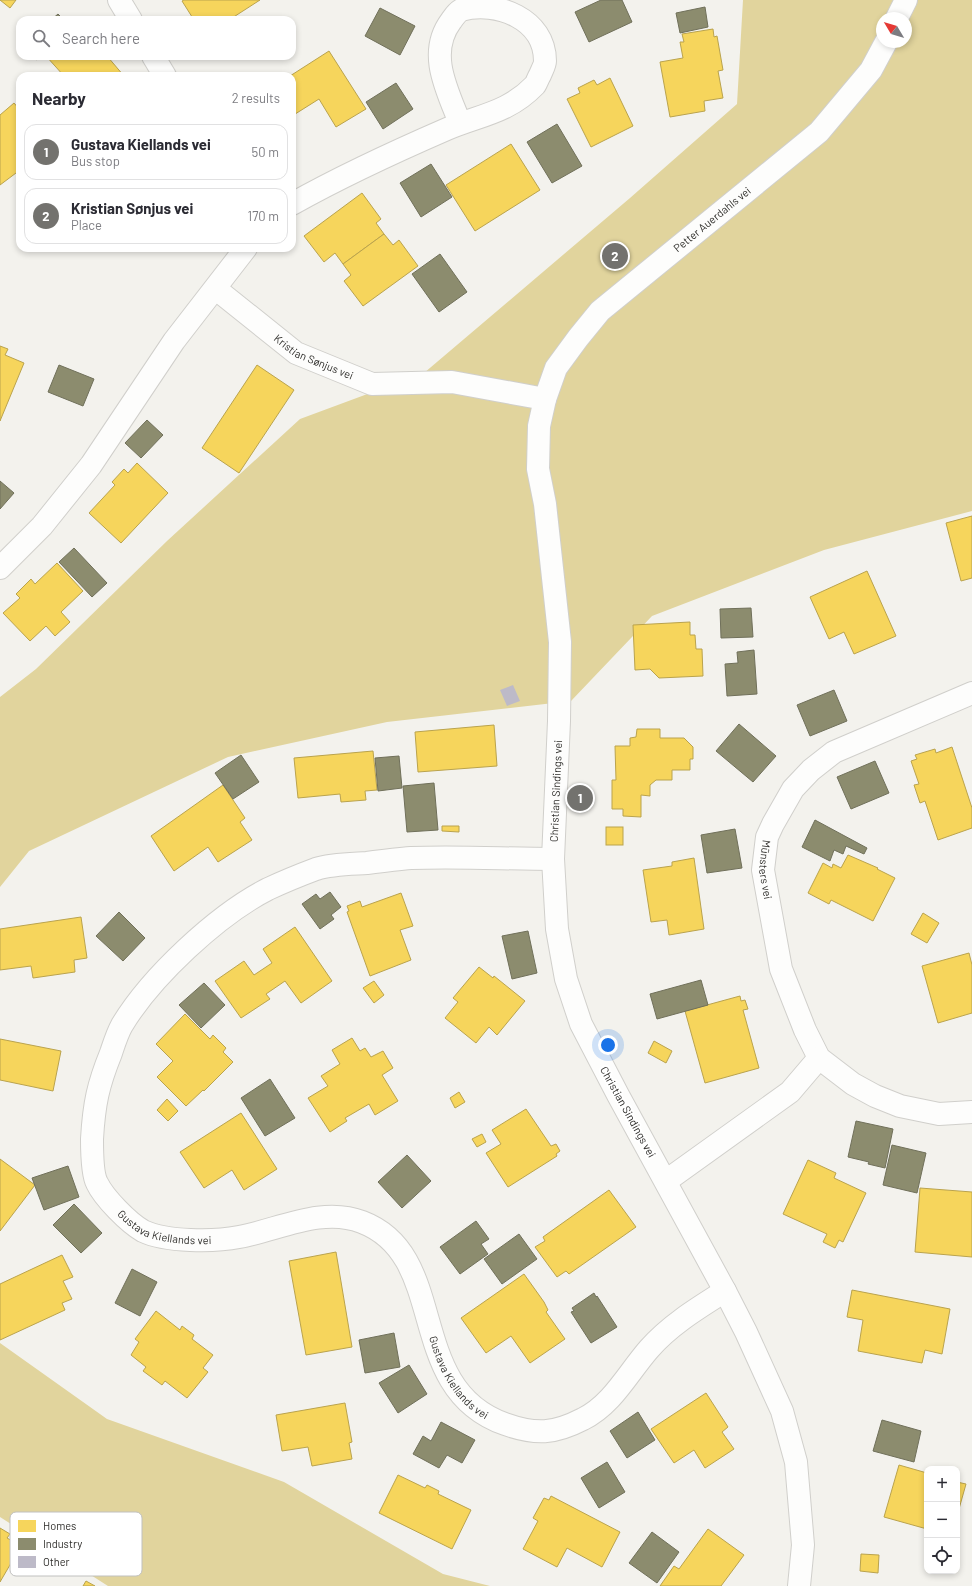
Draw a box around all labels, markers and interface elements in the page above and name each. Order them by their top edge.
north arrow [876,12,912,48]
search box [16,16,296,60]
icon: search [30,27,52,49]
text: Search here [62,29,140,47]
text: Nearby [32,88,86,108]
text: 2 results [232,90,280,106]
text: Gustava Kiellands vei [71,135,211,153]
text: 1 [44,144,48,160]
text: 50 m [252,144,279,160]
text: Bus stop [71,153,120,169]
street label: Petter Auerdahls vei [671,184,753,254]
text: Kristian Sønjus vei [71,199,193,217]
text: 2 [42,208,50,224]
text: 170 m [248,208,279,224]
text: Place [71,217,102,233]
pin: 2 [602,241,628,271]
street label: Kristian Sønjus vei [272,331,356,382]
street label: Christian Sindings vei [547,739,564,842]
pin: 1 [567,783,593,813]
street label: Münsters vei [757,839,775,900]
your location [598,1035,618,1055]
street label: Christian Sindings vei [598,1064,659,1160]
street label: Gustava Kiellands vei [115,1207,212,1246]
street label: Gustava Kiellands vei [427,1334,491,1421]
map controls [924,1466,960,1574]
button: + [924,1466,960,1502]
button: − [924,1502,960,1538]
legend [10,1512,142,1576]
text: Homes [43,1519,76,1532]
text: Industry [43,1537,82,1550]
button: locate [924,1538,960,1574]
text: Other [43,1555,70,1568]

